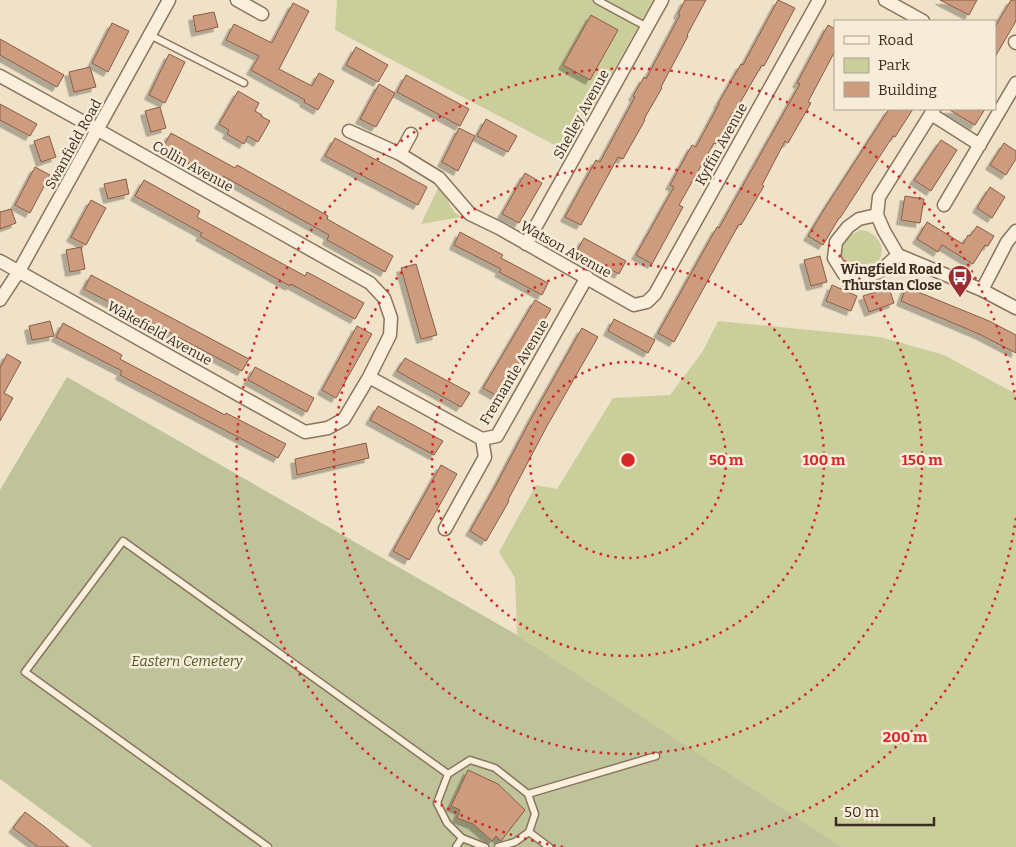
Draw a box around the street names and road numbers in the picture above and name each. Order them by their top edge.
street label: Shelley Avenue [550,67,613,162]
street label: Swanfield Road [42,96,105,192]
street label: Kyffin Avenue [692,100,751,188]
street label: Collin Avenue [149,137,236,196]
street label: Watson Avenue [517,217,614,281]
street label: Wakefield Avenue [104,298,215,369]
street label: Fremantle Avenue [476,317,553,428]

